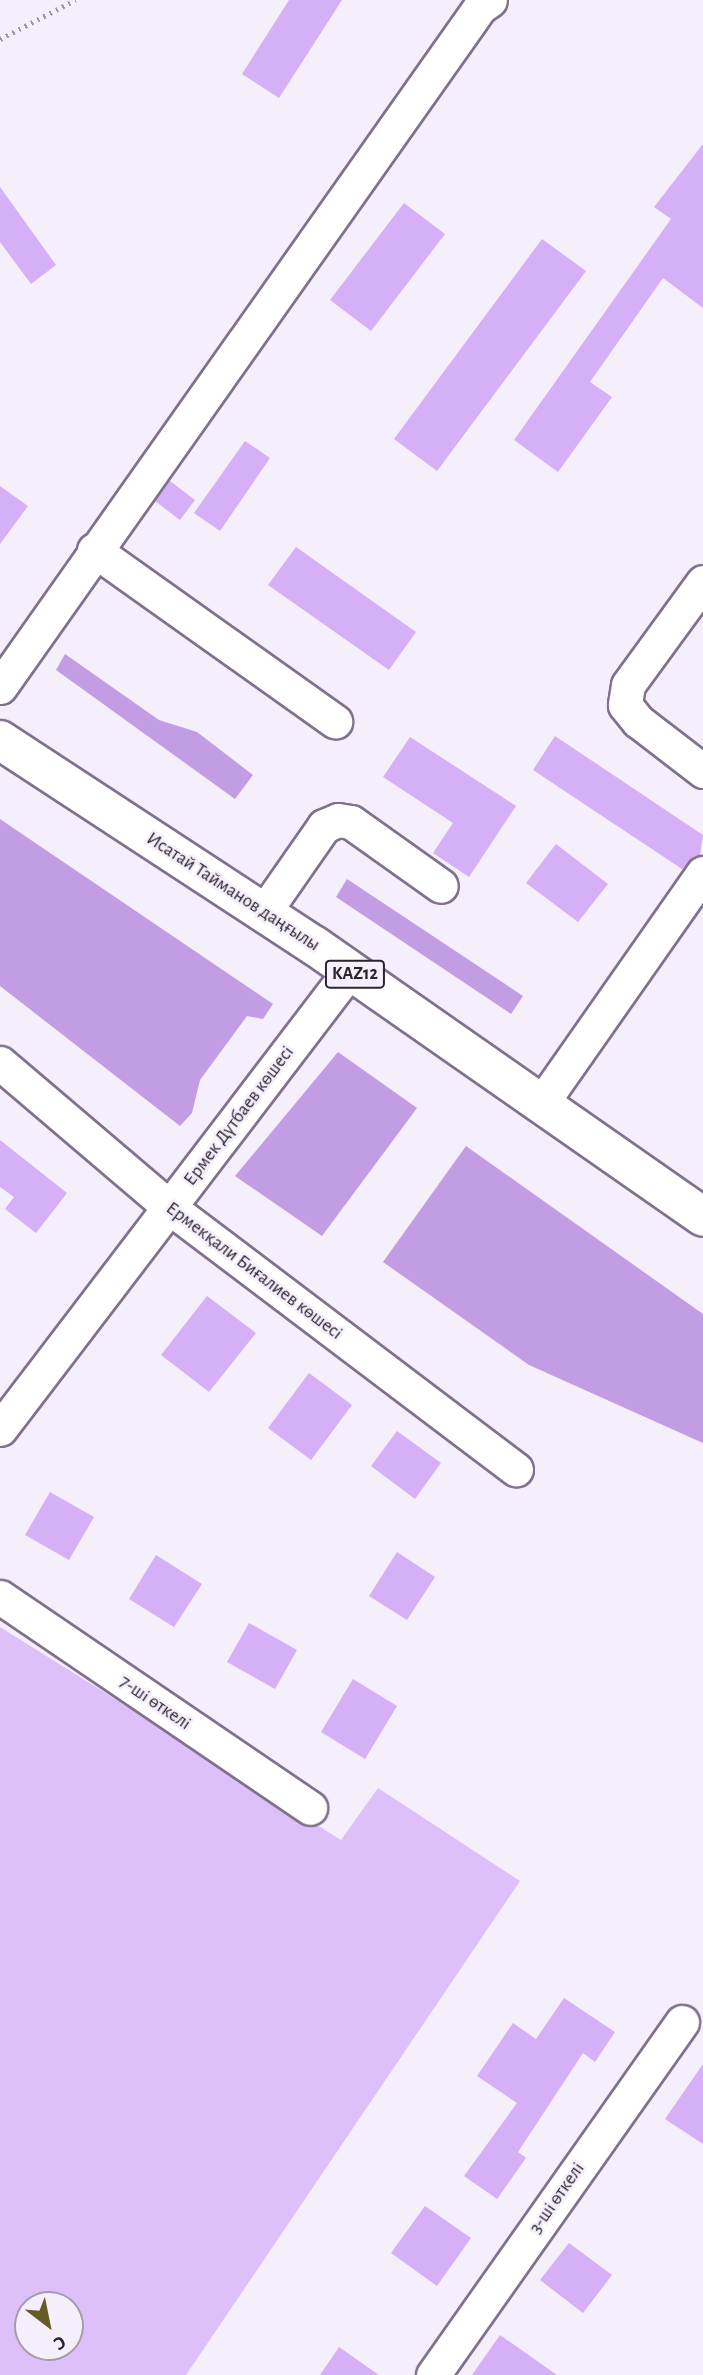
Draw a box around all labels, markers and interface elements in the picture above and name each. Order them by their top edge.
street label: Исатай Тайманов даңғылы [142,827,324,957]
road number: KAZ12 [324,959,386,988]
street label: Ермек Дүтбаев көшесi [179,1041,299,1191]
street label: Ермекқали Биғалиев көшесі [161,1197,347,1345]
street label: 7-шi өткелi [115,1671,195,1735]
street label: 3-шi өткелi [524,2158,590,2238]
north arrow [14,2291,84,2361]
text: С [50,2332,69,2353]

